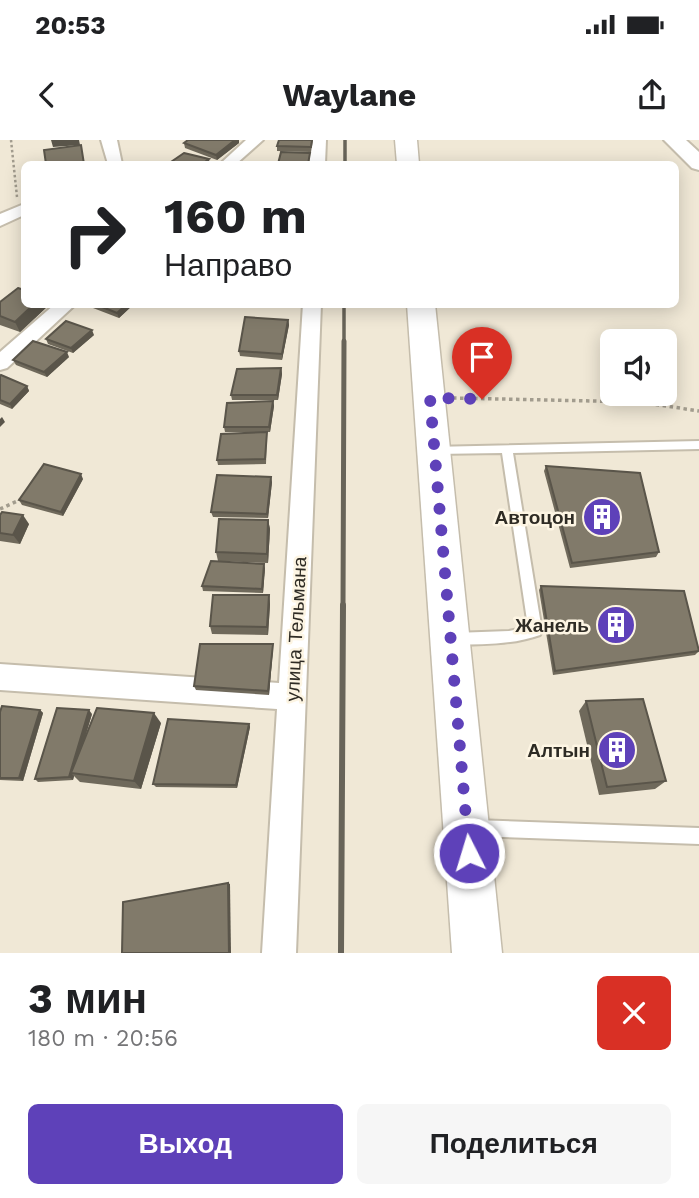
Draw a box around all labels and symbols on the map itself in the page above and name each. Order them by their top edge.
pin [452,327,512,399]
building icon: Автоцон [581,496,623,538]
place label: Автоцон [494,506,575,529]
street label: улица Тельмана [281,556,311,702]
building icon: Жанель [595,604,637,646]
place label: Жанель [514,614,589,637]
building icon: Алтын [596,729,638,771]
place label: Алтын [527,739,590,762]
position arrow [432,816,506,890]

